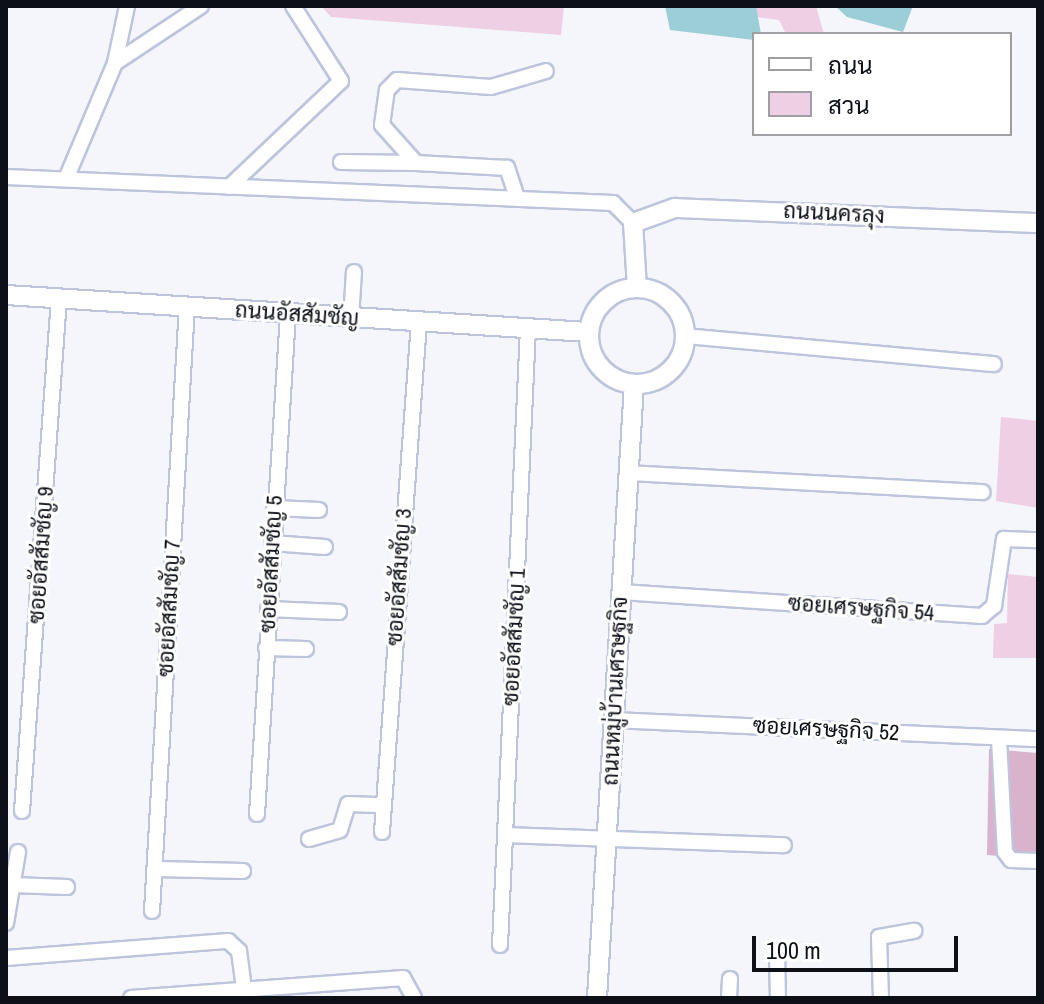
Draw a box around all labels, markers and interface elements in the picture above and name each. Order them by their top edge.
legend [752,32,1012,136]
text: ถนน [828,49,873,81]
text: สวน [828,89,870,121]
street label: ถนนนครลุง [783,197,885,229]
street label: ถนนอัสสัมชัญ [234,296,360,332]
street label: ซอยอัสสัมชัญ 9 [23,485,59,625]
street label: ซอยอัสสัมชัญ 5 [254,495,288,633]
street label: ซอยอัสสัมชัญ 3 [381,507,417,647]
street label: ซอยอัสสัมชัญ 7 [152,539,186,677]
street label: ซอยอัสสัมชัญ 1 [497,568,531,706]
street label: ซอยเศรษฐกิจ 54 [787,590,935,626]
street label: ถนนหมู่บ้านเศรษฐกิจ [597,596,633,786]
street label: ซอยเศรษฐกิจ 52 [752,712,900,746]
scale bar [756,920,962,970]
text: 100 m [766,934,821,966]

